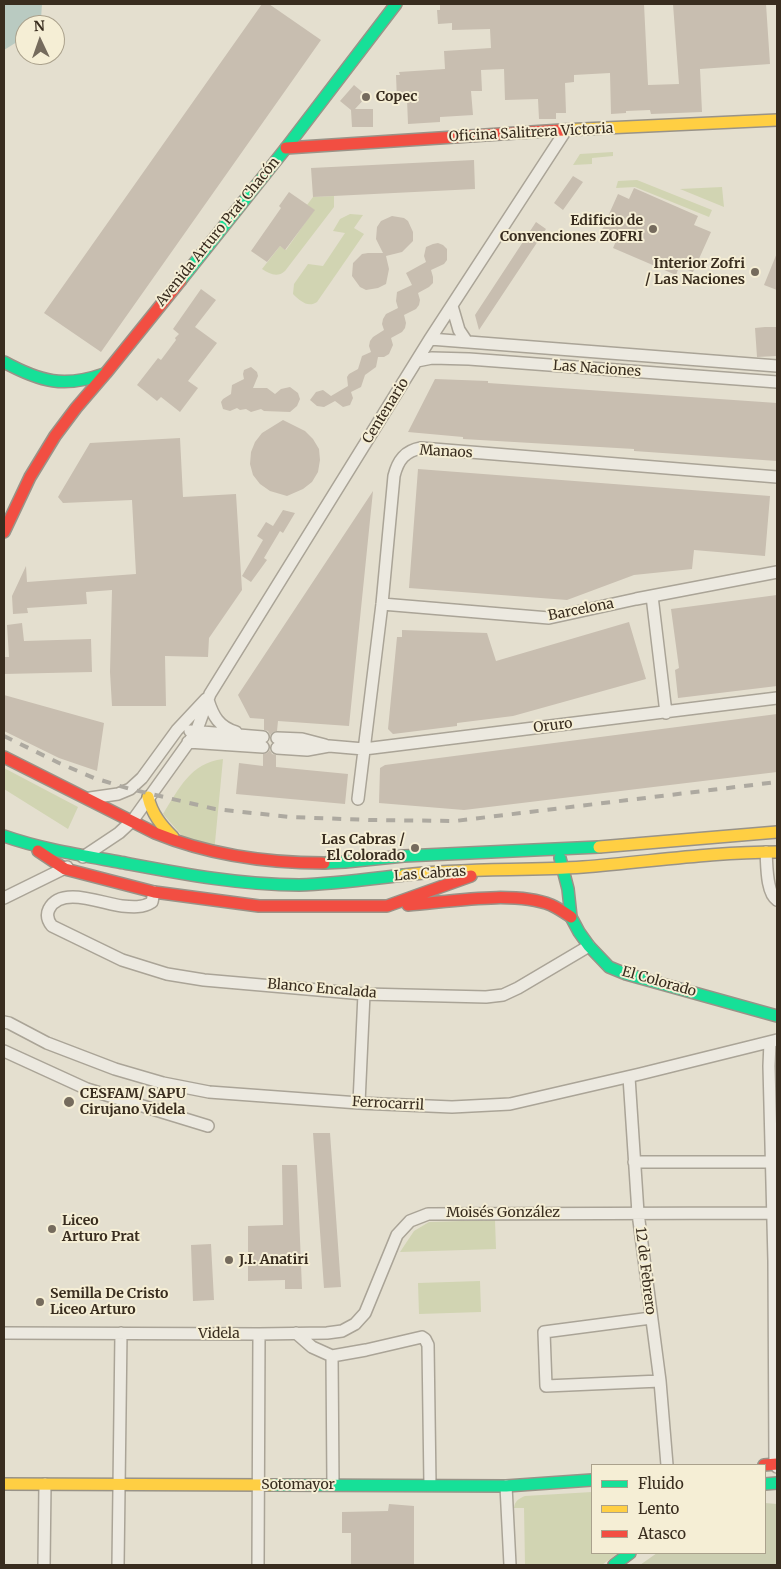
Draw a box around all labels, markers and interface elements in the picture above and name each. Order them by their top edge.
north arrow [15,15,65,65]
text: N [33,17,45,35]
place label: Copec [376,89,417,105]
marker: Copec [360,91,372,103]
street label: Oficina Salitrera Victoria [448,120,614,146]
street label: Avenida Arturo Prat Chacón [153,154,283,310]
place label: Edificio de Convenciones ZOFRI [500,213,643,246]
marker: Edificio de Convenciones ZOFRI [647,223,659,235]
place label: Interior Zofri / Las Naciones [645,256,745,288]
marker: Interior Zofri / Las Naciones [749,266,761,278]
street label: Las Naciones [552,358,642,380]
street label: Centenario [359,375,413,447]
street label: Manaos [419,442,473,462]
street label: Barcelona [547,595,615,625]
street label: Oruro [533,715,573,737]
place label: Las Cabras / El Colorado [321,832,405,864]
marker: Las Cabras / El Colorado [409,842,421,854]
street label: Las Cabras [393,863,467,885]
street label: El Colorado [620,963,698,1001]
street label: Blanco Encalada [267,976,377,1002]
place label: CESFAM/ SAPU Cirujano Videla [80,1086,186,1118]
street label: Ferrocarril [351,1094,425,1114]
marker: CESFAM/ SAPU Cirujano Videla [62,1095,76,1109]
street label: Moisés González [446,1205,560,1221]
place label: Liceo Arturo Prat [62,1213,140,1246]
marker: Liceo Arturo Prat [46,1223,58,1235]
street label: 12 de Febrero [631,1226,659,1316]
place label: J.I. Anatiri [239,1252,309,1268]
marker: J.I. Anatiri [223,1254,235,1266]
place label: Semilla De Cristo Liceo Arturo [50,1286,168,1318]
marker: Semilla De Cristo Liceo Arturo [34,1296,46,1308]
street label: Videla [198,1326,240,1342]
legend [591,1464,766,1554]
text: Fluido [638,1474,684,1493]
street label: Sotomayor [261,1477,335,1493]
text: Lento [638,1499,679,1518]
text: Atasco [638,1524,686,1543]

